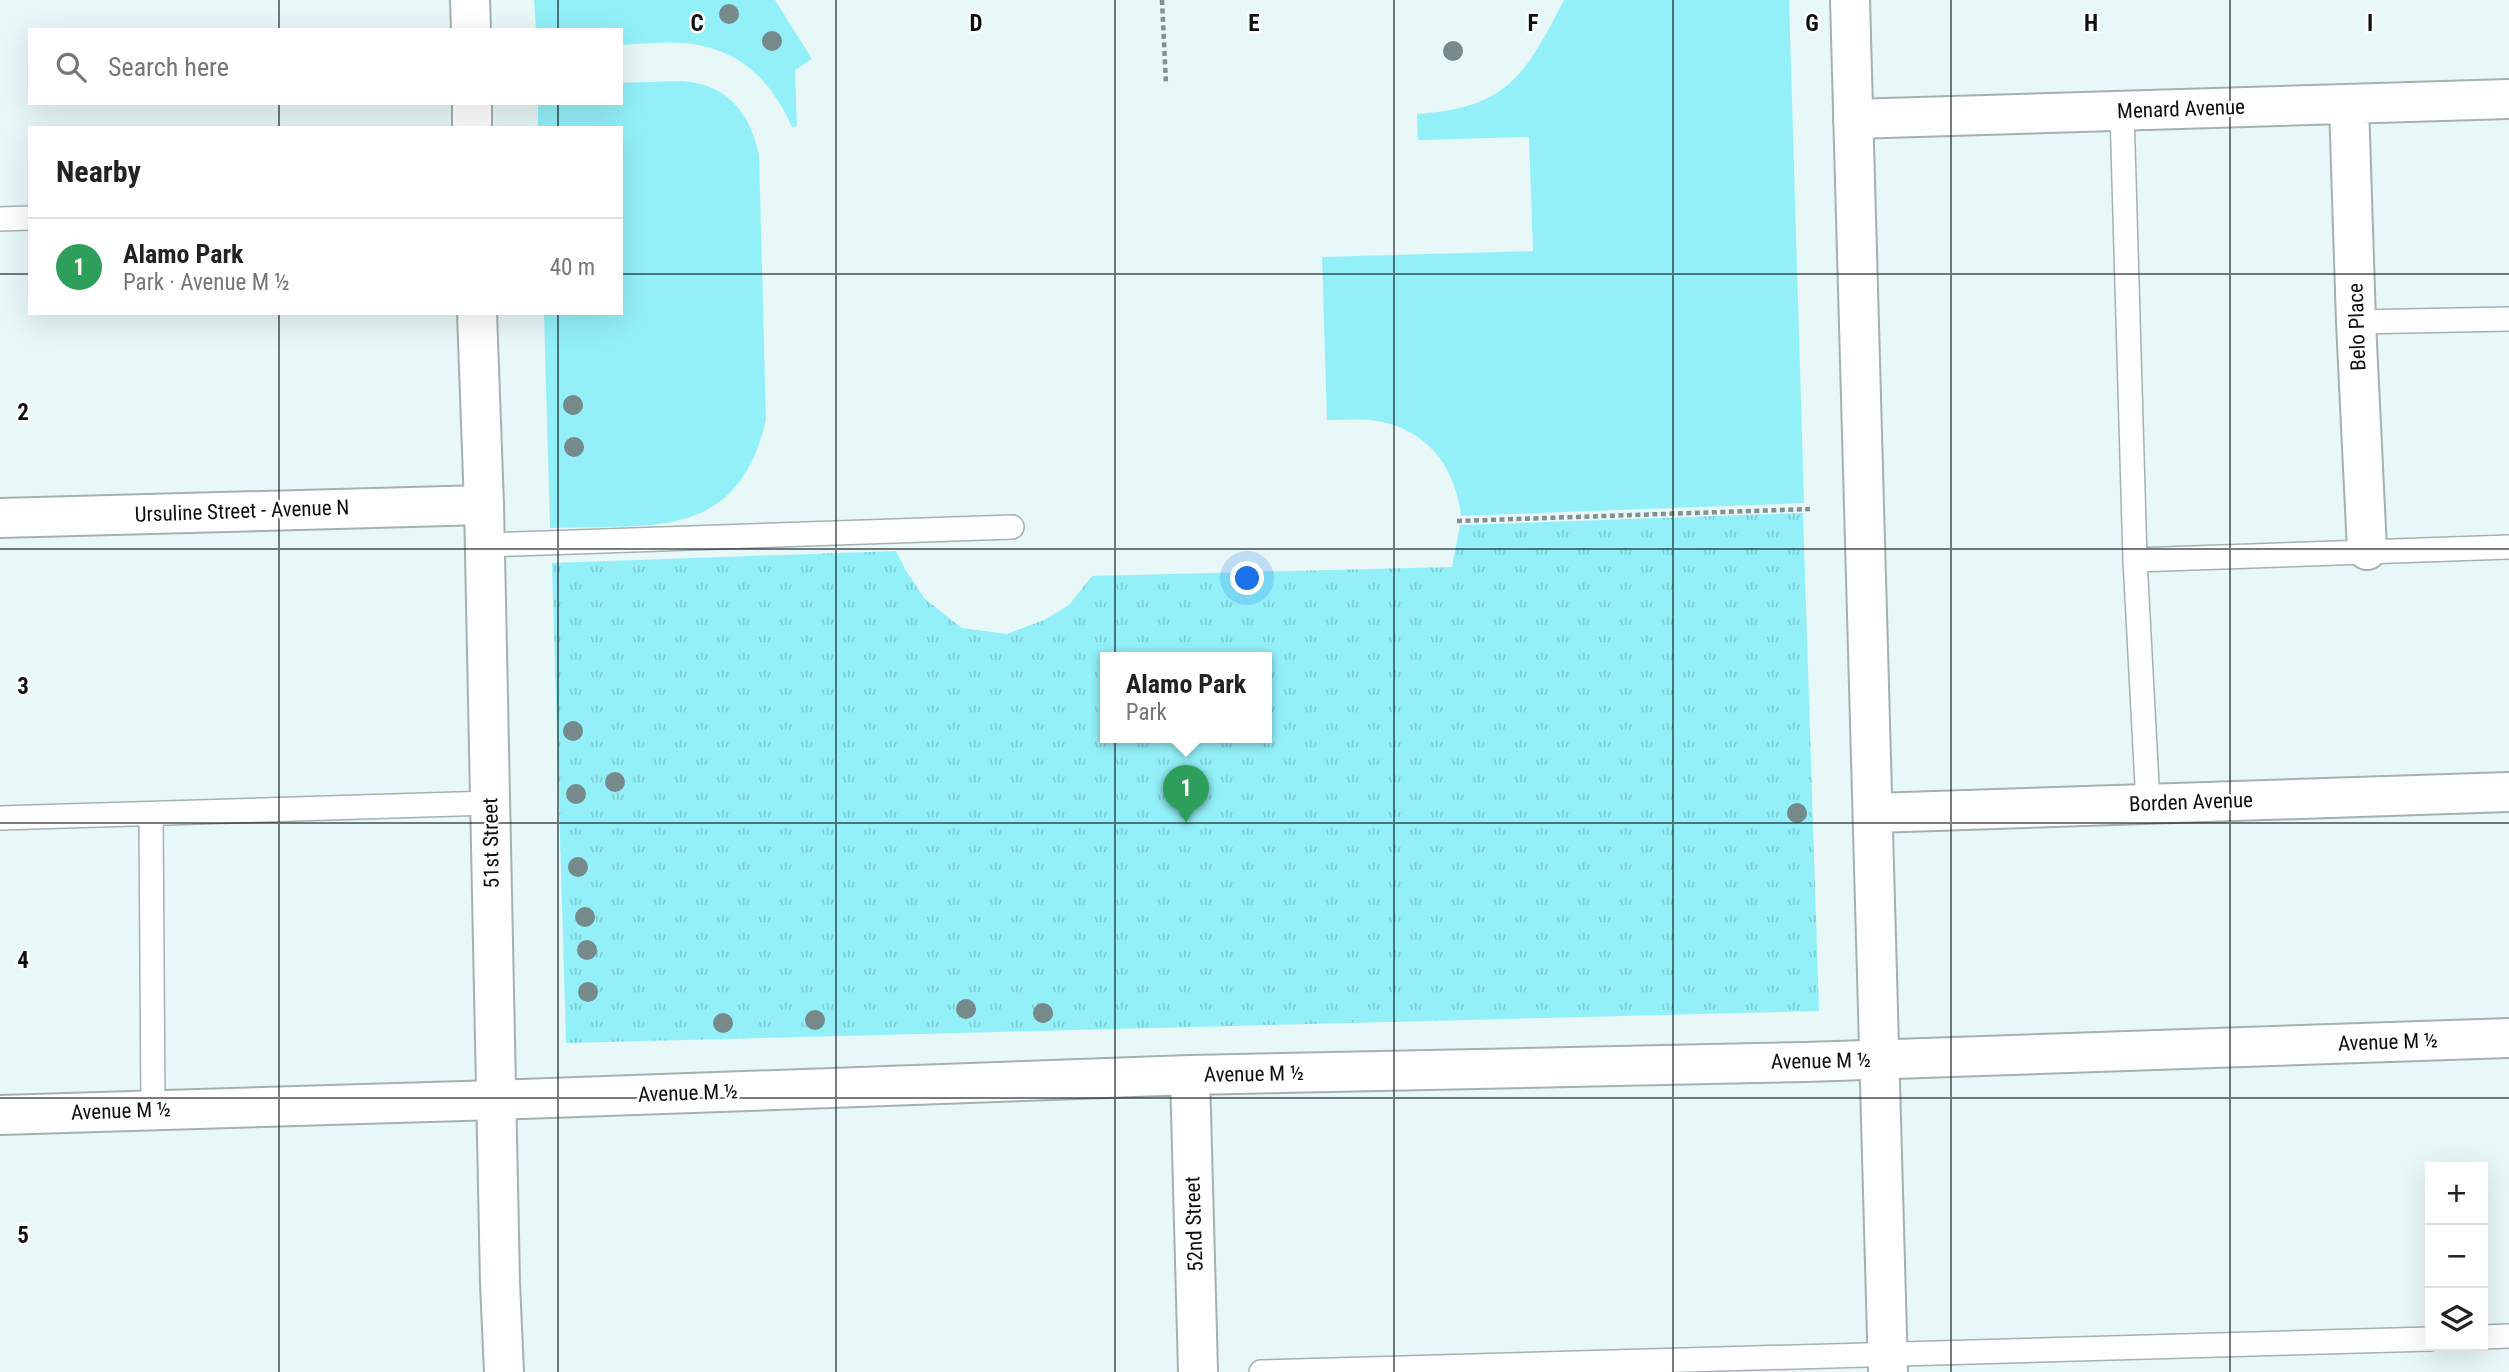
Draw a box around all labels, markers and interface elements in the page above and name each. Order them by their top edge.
text: C [690,10,704,37]
text: D [970,10,983,37]
text: E [1248,10,1260,37]
text: F [1528,10,1539,37]
text: G [1805,10,1819,37]
text: H [2084,10,2098,37]
text: I [2367,10,2373,37]
search box [28,28,623,105]
icon: search [52,48,90,86]
text: Search here [108,52,229,82]
street label: Menard Avenue [2117,95,2245,123]
text: Nearby [56,154,141,189]
text: Alamo Park [123,239,243,269]
text: 1 [73,254,85,281]
text: 40 m [550,254,595,281]
text: Park · Avenue M ½ [123,269,290,296]
street label: Belo Place [2343,283,2371,371]
text: 2 [17,399,29,426]
street label: Ursuline Street - Avenue N [134,495,350,527]
your location [1230,561,1264,595]
popup [1100,652,1272,743]
text: Alamo Park [1126,669,1246,699]
text: 3 [17,673,29,700]
text: Park [1126,699,1167,726]
pin: 1 [1163,765,1209,823]
street label: Borden Avenue [2129,788,2253,816]
street label: 51st Street [478,798,504,888]
text: 4 [17,947,29,974]
street label: Avenue M ½ [2338,1028,2438,1056]
street label: Avenue M ½ [1771,1048,1871,1074]
street label: Avenue M ½ [1204,1061,1304,1087]
street label: Avenue M ½ [638,1079,738,1107]
street label: Avenue M ½ [71,1097,171,1125]
map controls [2425,1162,2488,1351]
button: + [2425,1162,2488,1225]
street label: 52nd Street [1180,1176,1208,1272]
text: 5 [17,1222,29,1249]
button: − [2425,1225,2488,1288]
button: layers [2425,1288,2488,1351]

